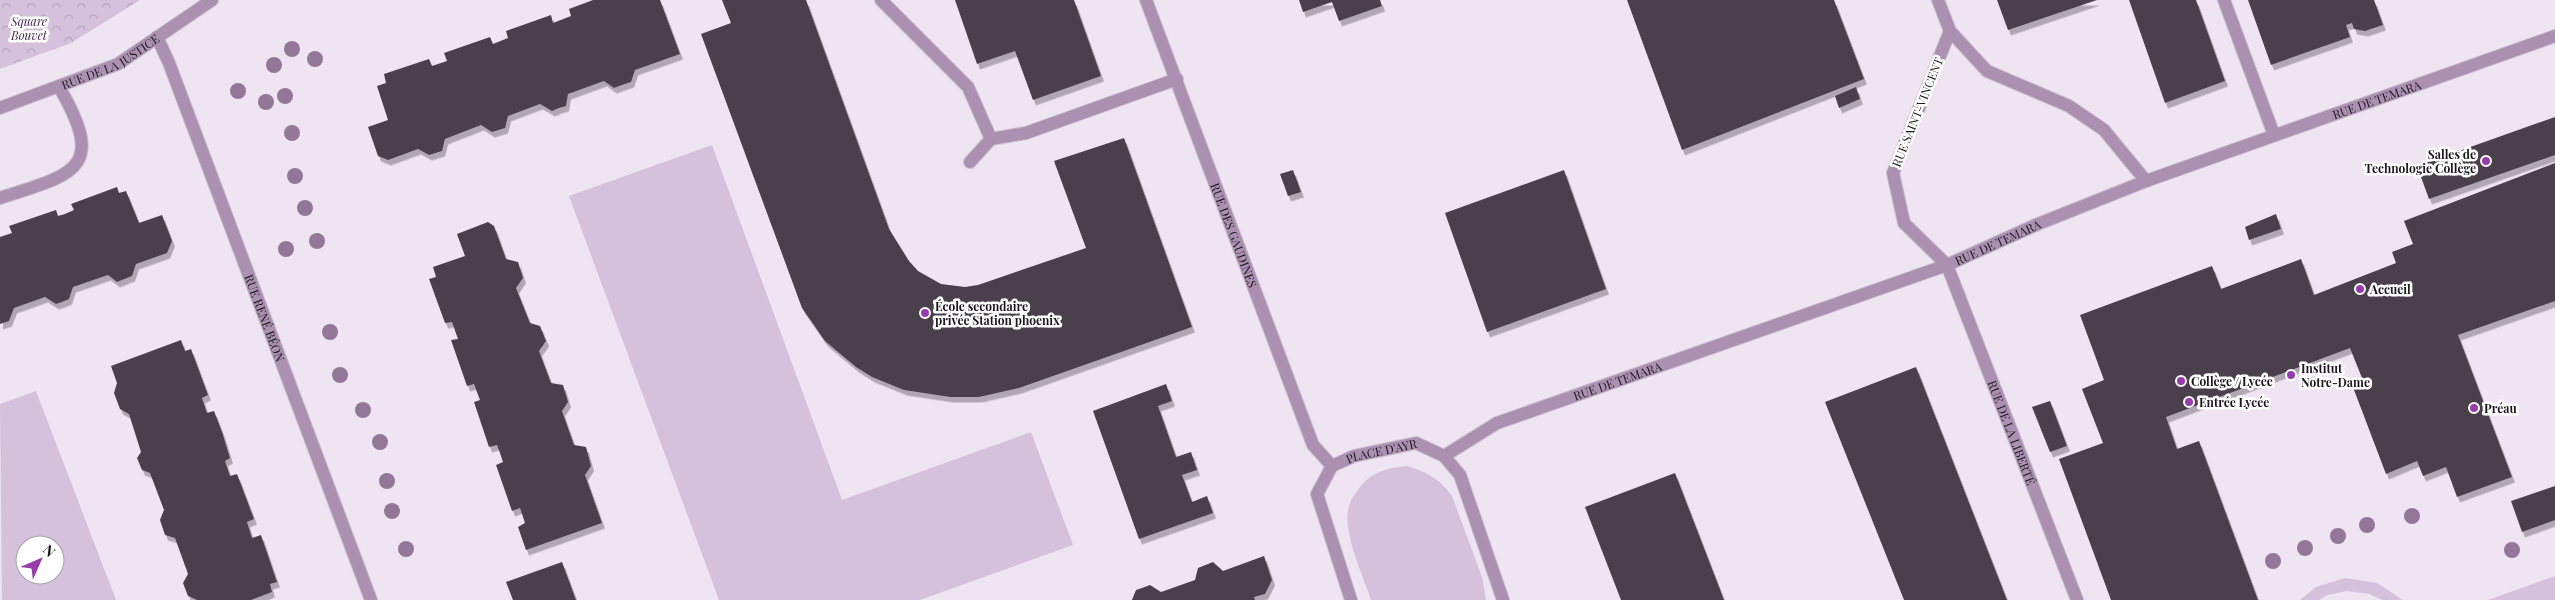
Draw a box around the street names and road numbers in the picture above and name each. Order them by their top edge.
street label: RUE DE LA JUSTICE [59,30,162,92]
street label: RUE SAINT-VINCENT [1888,54,1946,169]
street label: RUE DE TEMARA [2330,76,2423,122]
street label: RUE DES GAUDINES [1207,180,1261,290]
street label: RUE DE TEMARA [1952,216,2044,268]
street label: RUE RENÉ BÉON [241,272,289,364]
street label: RUE DE TEMARA [1571,358,1664,404]
street label: RUE DE LA LIBERTÉ [1984,378,2040,487]
street label: PLACE D'AYR [1343,435,1418,467]

